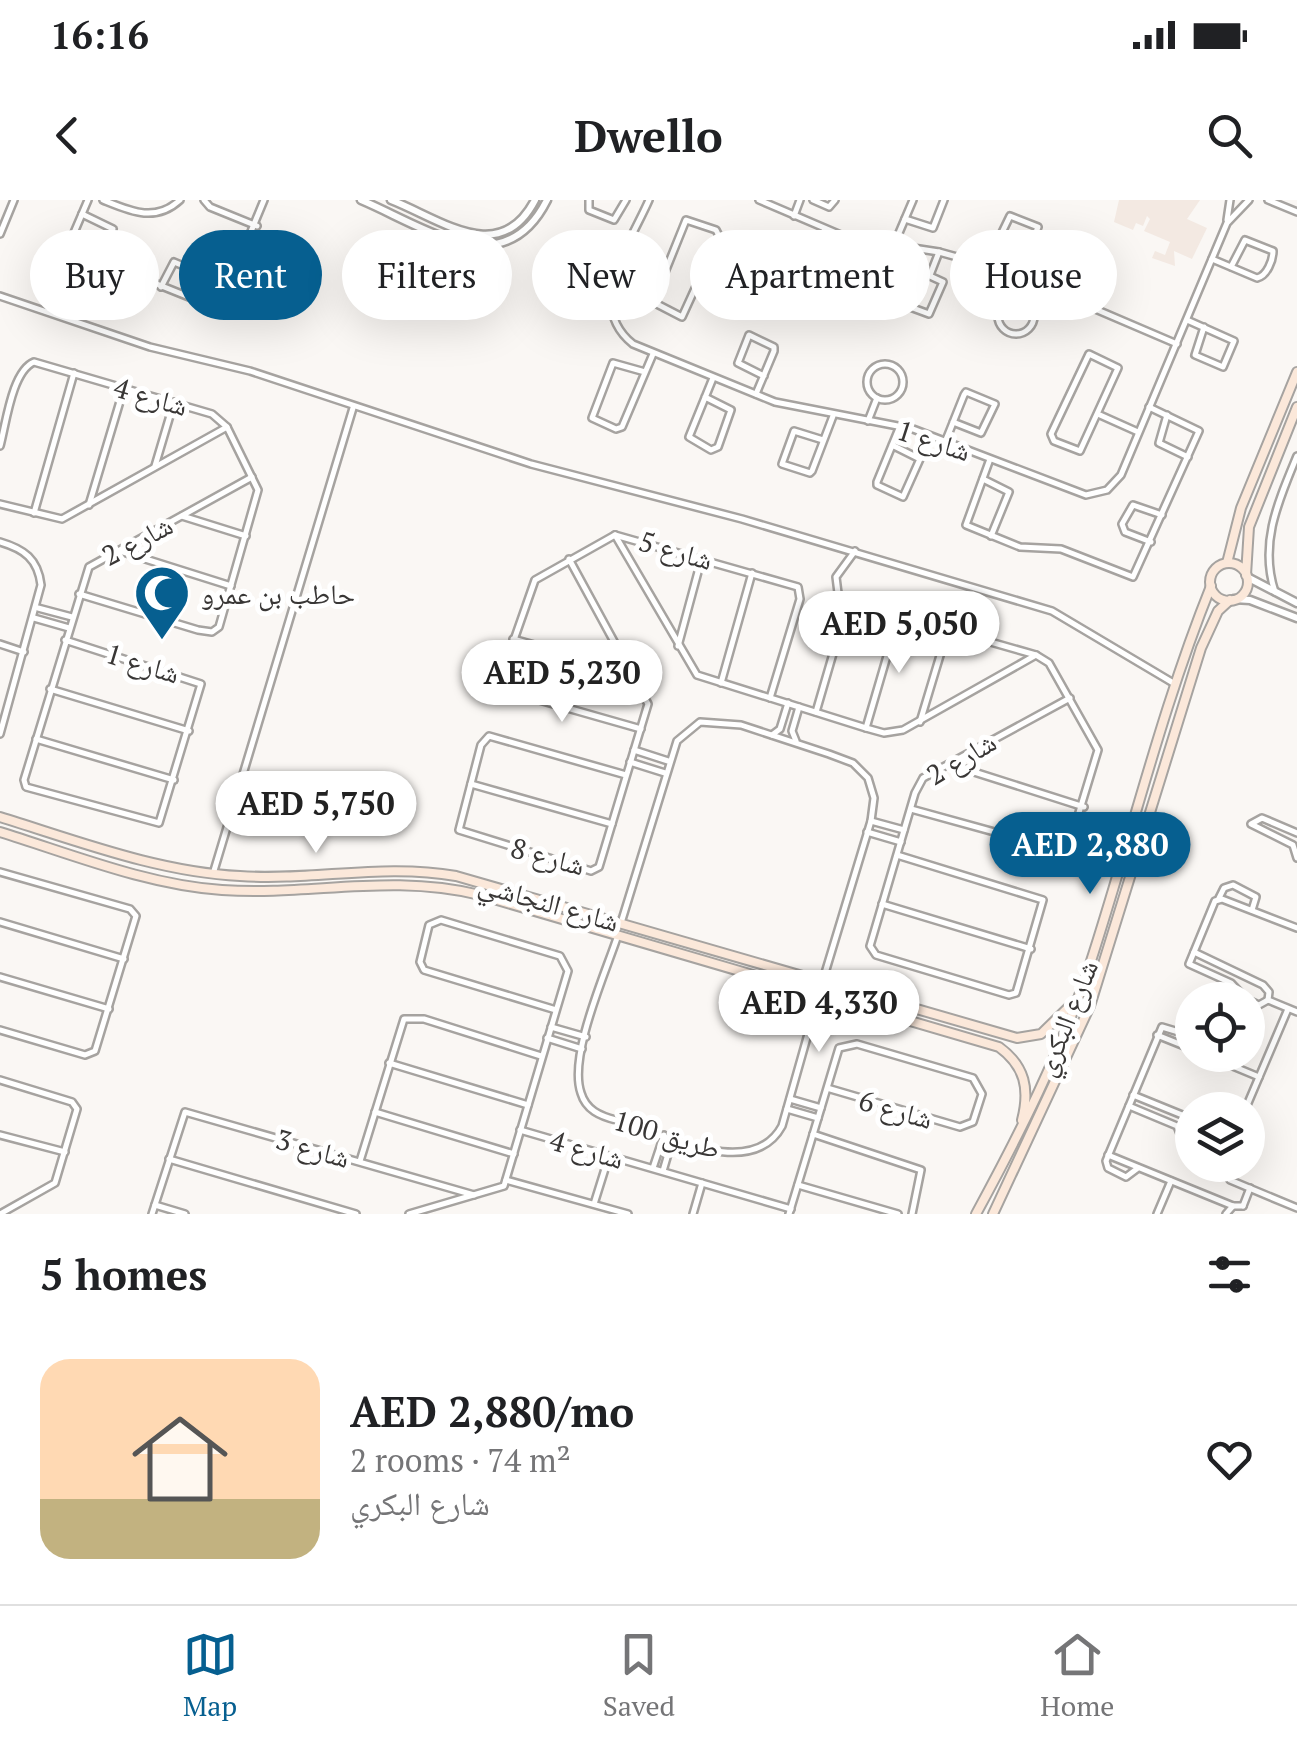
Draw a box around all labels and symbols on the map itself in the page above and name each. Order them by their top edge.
street label: شارع 4 [110,368,192,424]
street label: شارع 1 [893,411,975,469]
street label: شارع 2 [95,506,179,574]
street label: شارع 5 [635,522,717,578]
mosque icon: حاطب بن عمرو [132,563,192,642]
place label: حاطب بن عمرو [201,575,355,612]
pin: AED 5,050 [785,591,1013,676]
street label: شارع 1 [102,634,184,692]
pin: AED 5,230 [448,640,676,725]
street label: شارع 2 [919,723,1003,793]
pin: AED 5,750 [202,771,430,856]
pin: AED 2,880 [976,812,1204,897]
street label: شارع 8 [507,828,589,884]
street label: شارع النجاشي [473,864,623,945]
street label: شارع البكري [1026,954,1111,1084]
pin: AED 4,330 [705,970,933,1055]
street label: شارع 6 [855,1081,937,1137]
street label: طريق 100 [610,1101,724,1167]
street label: شارع 3 [272,1120,354,1176]
street label: شارع 4 [546,1121,628,1177]

